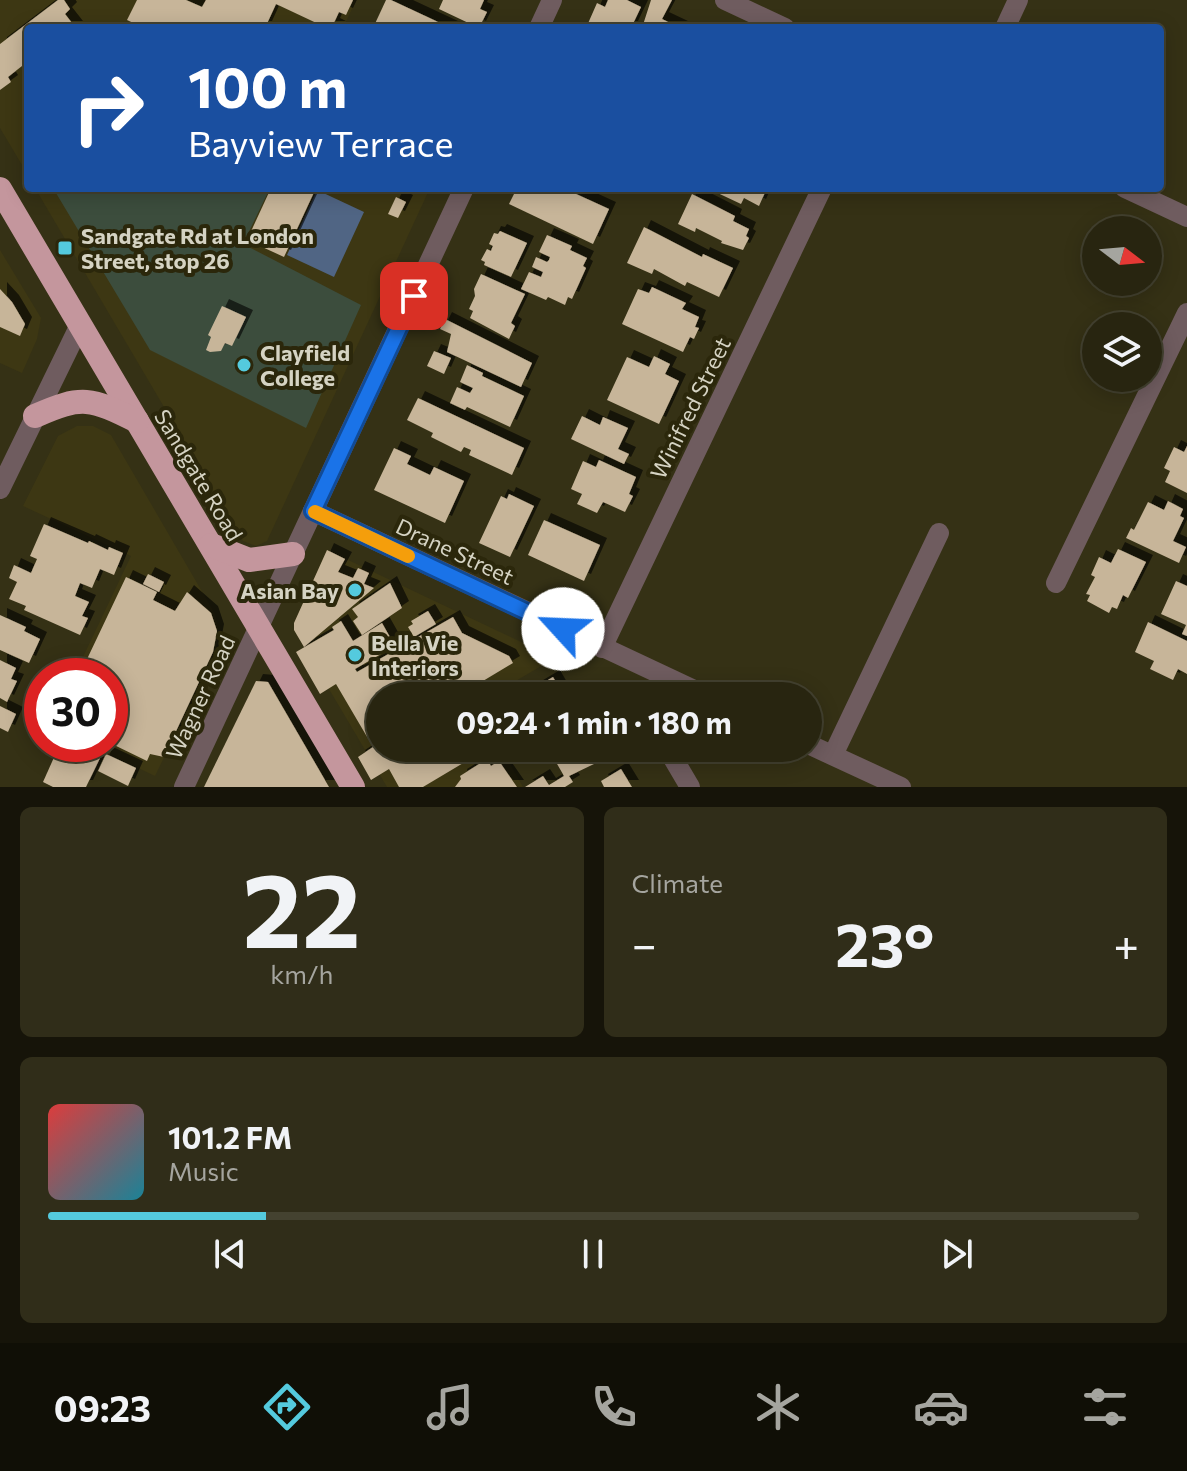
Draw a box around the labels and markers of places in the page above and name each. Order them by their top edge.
place label: Sandgate Rd at London Street, stop 26 [81,222,314,274]
marker: Sandgate Rd at London Street, stop 26 [56,239,74,257]
pin [380,262,448,330]
place label: Clayfield College [260,339,350,391]
marker: Clayfield College [235,356,253,374]
place label: Asian Bay [240,577,339,604]
marker: Asian Bay [346,581,364,599]
place label: Bella Vie Interiors [371,629,459,681]
marker: Bella Vie Interiors [346,646,364,664]

